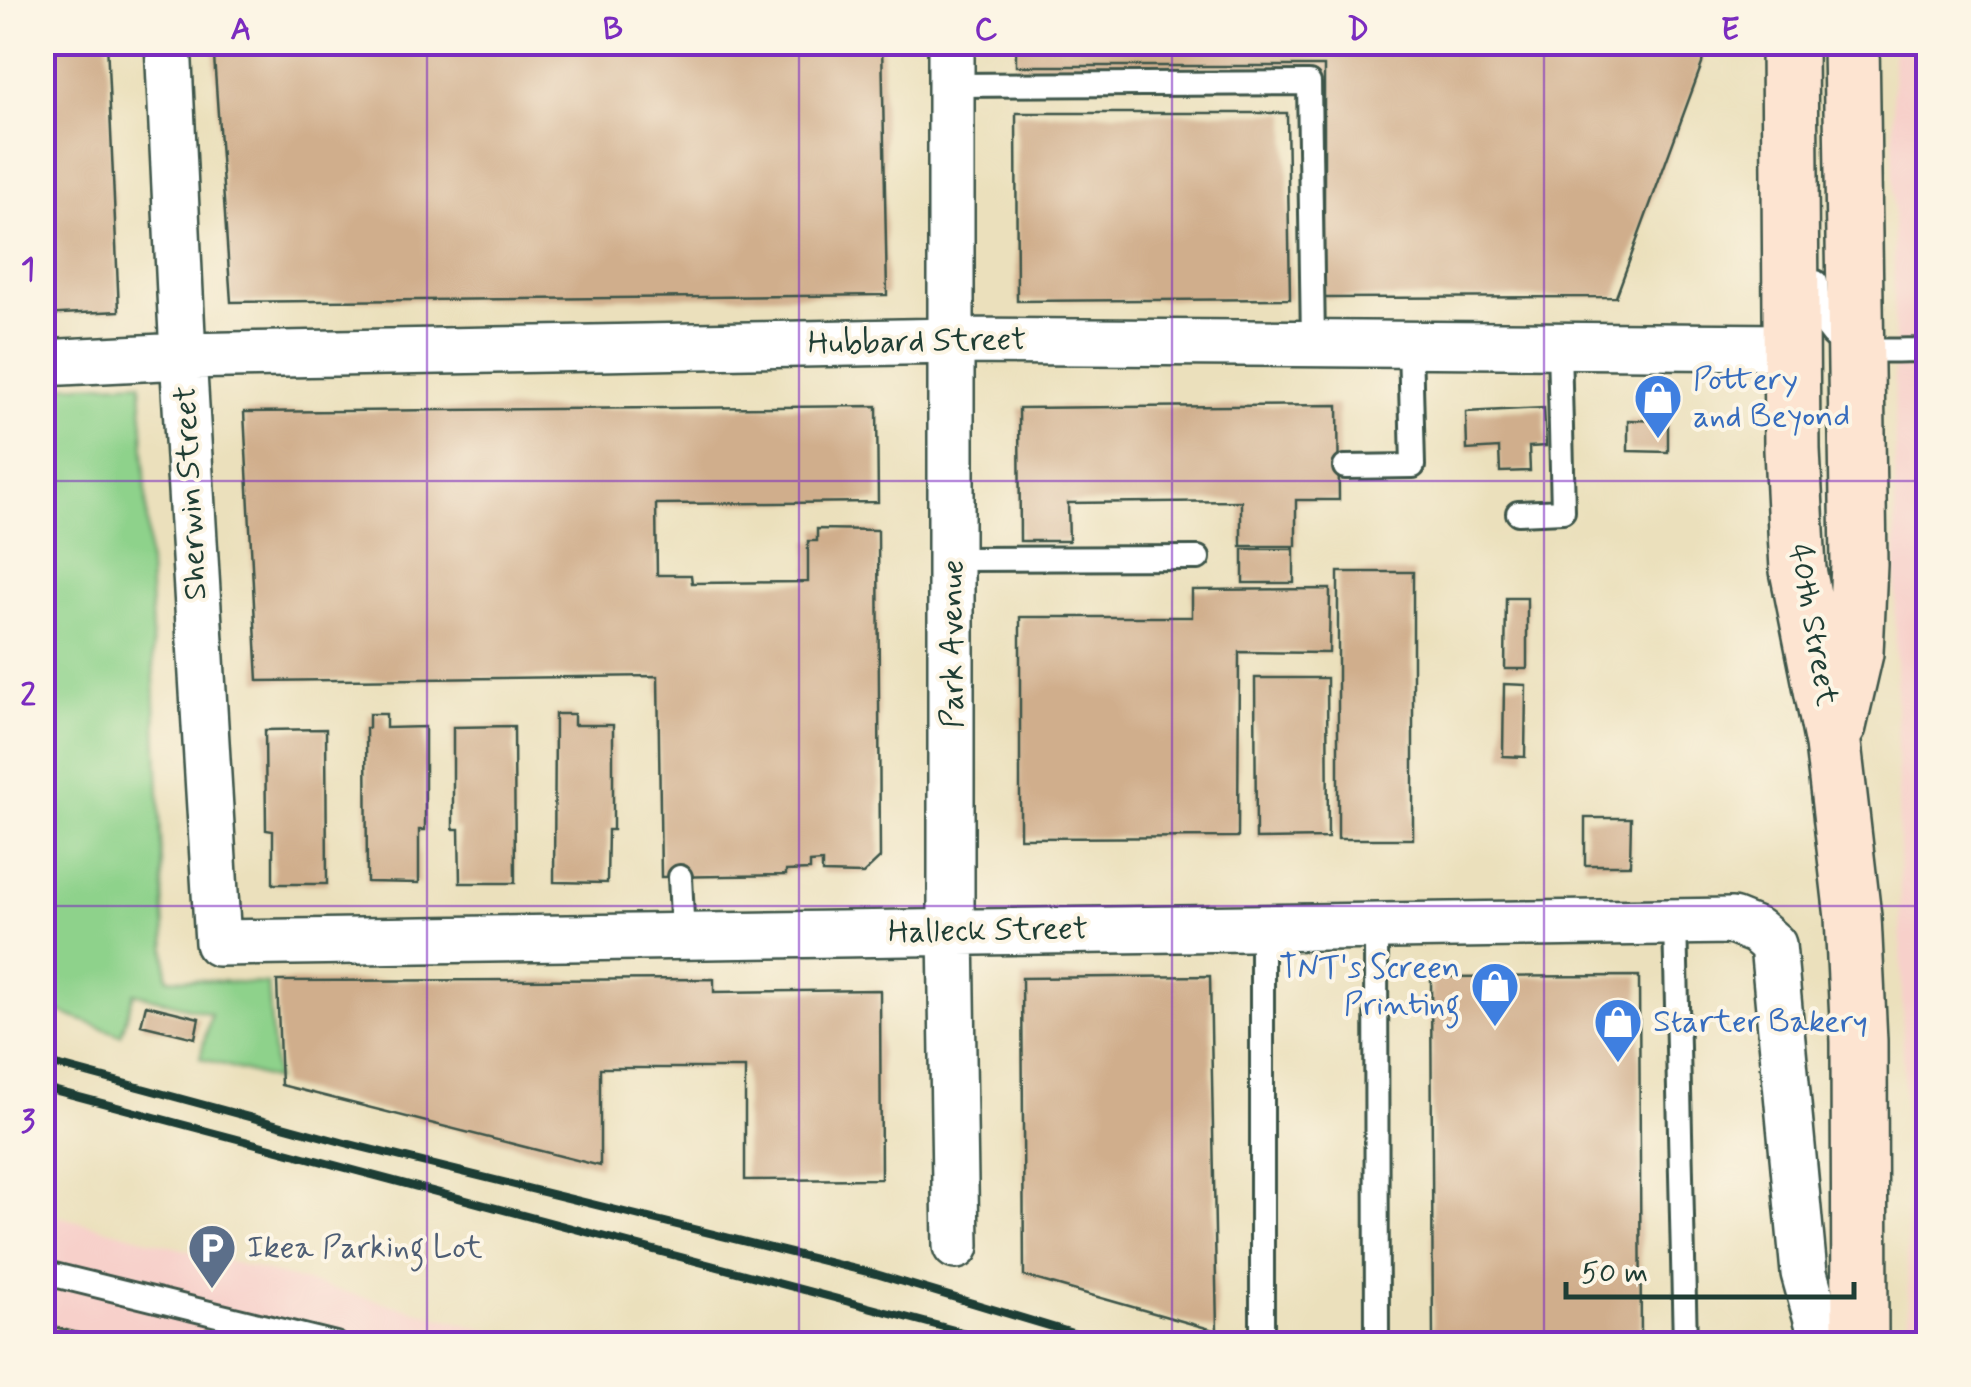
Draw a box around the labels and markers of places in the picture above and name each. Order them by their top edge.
place label: Pottery and Beyond [1693,359,1850,438]
shop icon: Pottery and Beyond [1632,372,1684,440]
place label: TNT's Screen Printing [1279,947,1460,1029]
shop icon: TNT's Screen Printing [1469,960,1521,1028]
shop icon: Starter Bakery [1592,996,1644,1064]
place label: Starter Bakery [1653,1001,1868,1043]
parking icon: Ikea Parking Lot [186,1222,238,1290]
place label: Ikea Parking Lot [247,1227,483,1272]

